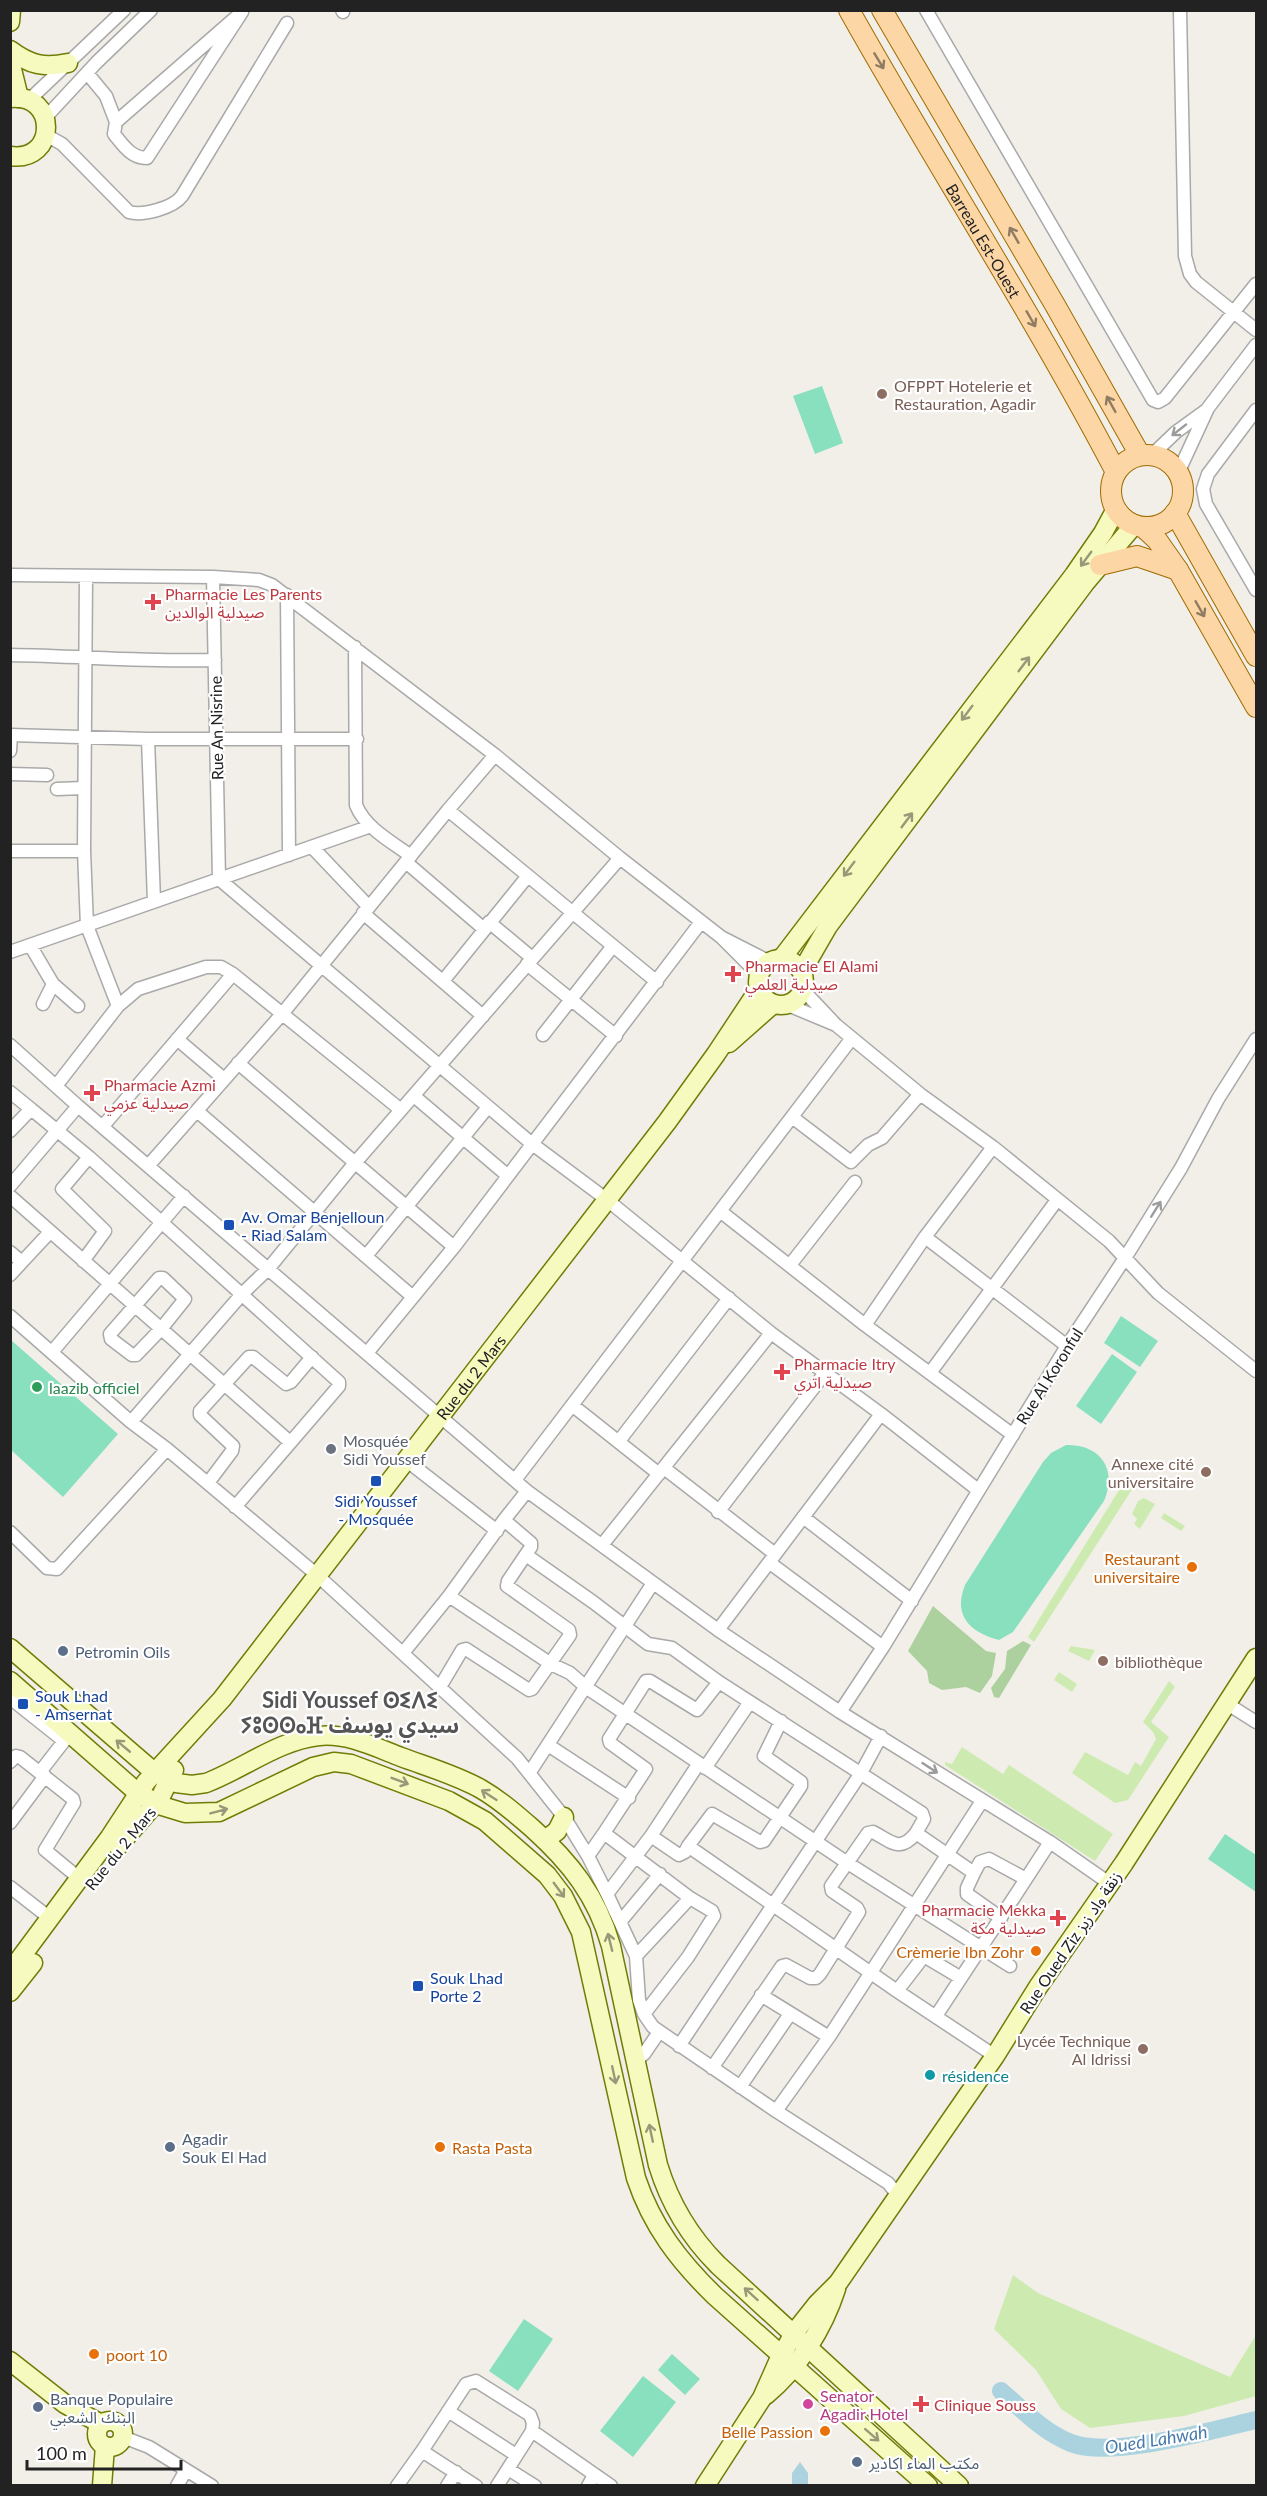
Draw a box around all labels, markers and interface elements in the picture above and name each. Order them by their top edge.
one-way arrow [873,52,885,69]
street label: Barreau Est-Ouest [943,180,1026,301]
one-way arrow [1008,227,1020,244]
one-way arrow [1025,310,1037,327]
place label: OFPPT Hotelerie et Restauration, Agadir [894,376,1036,413]
marker: OFPPT Hotelerie et Restauration, Agadir [875,387,889,401]
one-way arrow [1105,396,1117,413]
one-way arrow [1171,424,1187,437]
one-way arrow [1079,550,1092,566]
place label: Pharmacie Les Parents صيدلية الوالدين [165,584,322,622]
marker: Pharmacie Les Parents صيدلية الوالدين [146,595,160,609]
one-way arrow [1194,600,1206,617]
one-way arrow [1018,656,1031,672]
street label: Rue An Nisrine [206,676,226,780]
one-way arrow [961,705,973,721]
one-way arrow [901,812,914,828]
one-way arrow [842,860,855,876]
place label: Pharmacie El Alami صيدلية العلمي [745,956,878,996]
marker: Pharmacie El Alami صيدلية العلمي [726,967,740,981]
place label: Pharmacie Azmi صيدلية عزمي [104,1075,216,1115]
marker: Pharmacie Azmi صيدلية عزمي [85,1086,99,1100]
one-way arrow [1151,1201,1163,1218]
place label: Av. Omar Benjelloun - Riad Salam [241,1207,385,1244]
marker: Av. Omar Benjelloun - Riad Salam [222,1218,236,1232]
street label: Rue Al Koronful [1012,1324,1086,1428]
street label: Rue du 2 Mars [432,1331,509,1423]
place label: Pharmacie Itry صيدلية اتري [794,1354,896,1394]
marker: Pharmacie Itry صيدلية اتري [775,1365,789,1379]
place label: laazib officiel [49,1378,140,1397]
marker: laazib officiel [30,1380,44,1394]
place label: Mosquée Sidi Youssef [343,1431,426,1468]
marker: Mosquée Sidi Youssef [324,1442,338,1456]
place label: Annexe cité universitaire [1108,1454,1194,1491]
marker: Annexe cité universitaire [1199,1465,1213,1479]
marker: Sidi Youssef - Mosquée [369,1474,383,1488]
place label: Sidi Youssef - Mosquée [335,1491,418,1528]
place label: Restaurant universitaire [1094,1549,1180,1586]
marker: Restaurant universitaire [1185,1560,1199,1574]
place label: Petromin Oils [75,1642,170,1661]
marker: Petromin Oils [56,1644,70,1658]
place label: bibliothèque [1115,1652,1203,1671]
marker: bibliothèque [1096,1654,1110,1668]
place label: Souk Lhad - Amsernat [35,1686,112,1723]
district label: Sidi Youssef ⵙⵉⴷⵉ ⵢⵓⵙⵙⴰⴼ سيدي يوسف [241,1686,459,1743]
marker: Souk Lhad - Amsernat [16,1697,30,1711]
one-way arrow [116,1739,131,1753]
one-way arrow [921,1762,938,1774]
one-way arrow [390,1777,409,1788]
one-way arrow [481,1788,498,1801]
street label: Rue du 2 Mars [81,1802,159,1894]
one-way arrow [209,1805,228,1816]
street label: Rue Oued Ziz زنقة واد زيز [1015,1867,1126,2017]
one-way arrow [552,1881,565,1897]
place label: Pharmacie Mekka صيدلية مكة [921,1900,1046,1937]
marker: Pharmacie Mekka صيدلية مكة [1051,1911,1065,1925]
one-way arrow [603,1933,615,1952]
place label: Crèmerie Ibn Zohr [896,1942,1024,1961]
marker: Crèmerie Ibn Zohr [1029,1944,1043,1958]
place label: Souk Lhad Porte 2 [430,1968,503,2005]
marker: Souk Lhad Porte 2 [411,1979,425,1993]
place label: Lycée Technique Al Idrissi [1017,2031,1131,2068]
marker: Lycée Technique Al Idrissi [1136,2042,1150,2056]
one-way arrow [608,2065,620,2084]
place label: résidence [942,2066,1009,2085]
marker: résidence [923,2068,937,2082]
one-way arrow [645,2124,656,2143]
place label: Agadir Souk El Had [182,2129,267,2166]
place label: Rasta Pasta [452,2138,533,2157]
marker: Agadir Souk El Had [163,2140,177,2154]
marker: Rasta Pasta [433,2140,447,2154]
one-way arrow [744,2287,759,2301]
place label: poort 10 [106,2345,167,2364]
marker: poort 10 [87,2347,101,2361]
place label: Senator Agadir Hotel [820,2386,908,2423]
place label: Banque Populaire البنك الشعبي [50,2389,173,2429]
marker: Clinique Souss [912,2395,930,2413]
place label: Clinique Souss [934,2395,1036,2414]
marker: Senator Agadir Hotel [801,2397,815,2411]
marker: Banque Populaire البنك الشعبي [31,2400,45,2414]
water label: Oued Lahwah [1103,2420,1209,2458]
place label: Belle Passion [721,2422,813,2441]
marker: Belle Passion [818,2424,832,2438]
one-way arrow [864,2428,879,2442]
scale bar [27,2433,182,2471]
text: 100 m [36,2442,87,2464]
place label: مكتب الماء اكادير [868,2453,979,2473]
marker: مكتب الماء اكادير [850,2455,864,2469]

